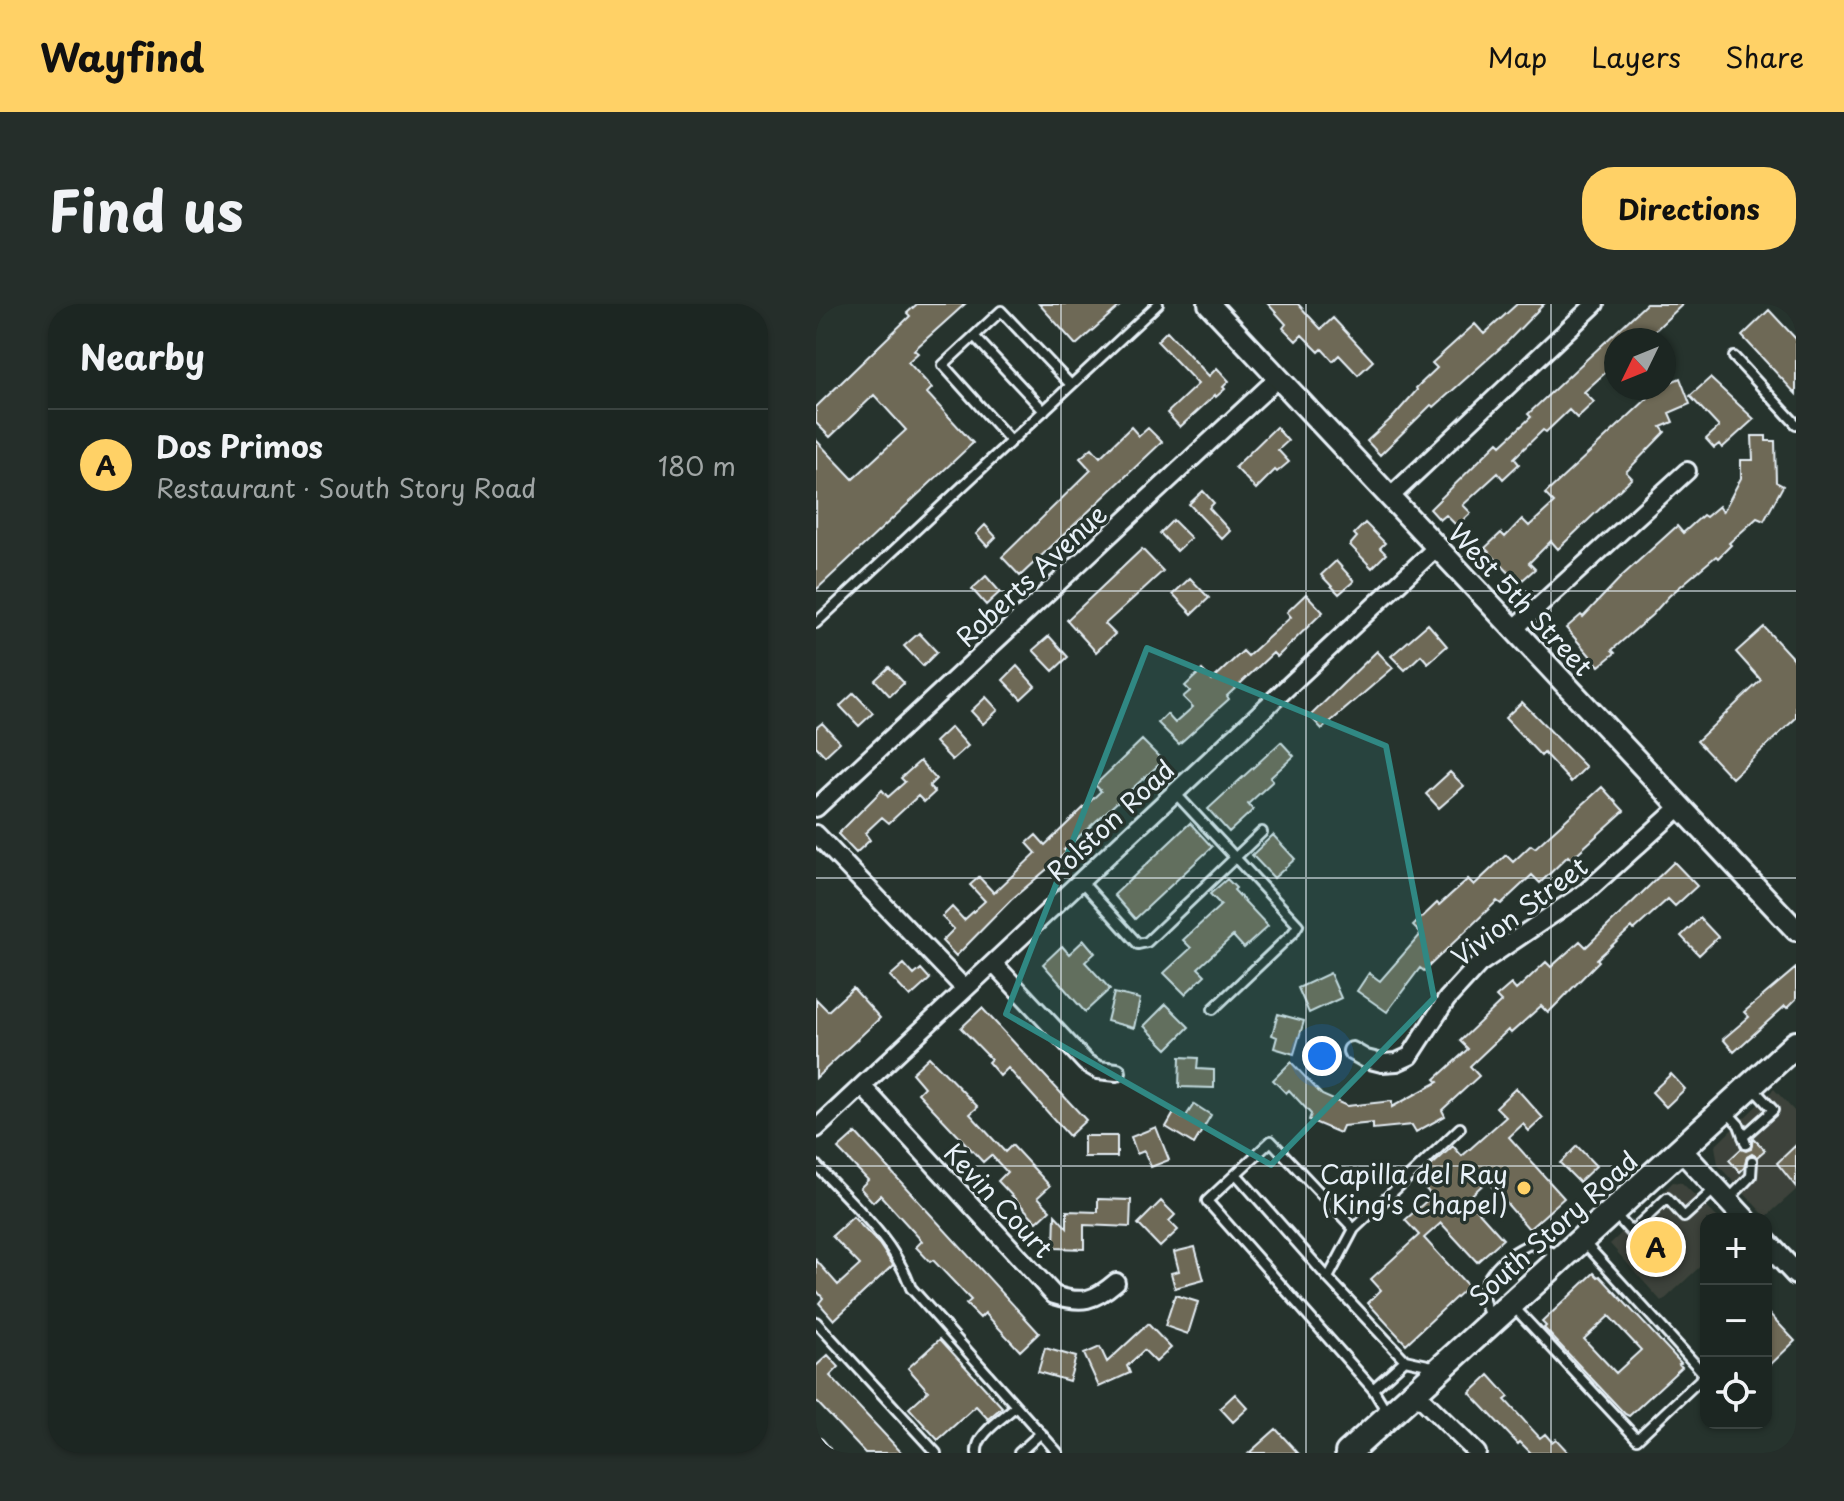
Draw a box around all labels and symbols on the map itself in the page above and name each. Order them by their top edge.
north arrow [1604,328,1676,400]
street label: Roberts Avenue [947,495,1115,655]
street label: West 5th Street [1440,514,1602,684]
street label: Rolston Road [1037,750,1183,890]
street label: Vivion Street [1443,847,1595,975]
your location [1302,1036,1342,1076]
street label: Kevin Court [935,1134,1063,1266]
street label: South Story Road [1460,1141,1646,1315]
place label: Capilla del Ray (King's Chapel) [1320,1154,1508,1223]
marker: Capilla del Ray (King's Chapel) [1515,1179,1533,1197]
pin: A [1630,1217,1682,1277]

